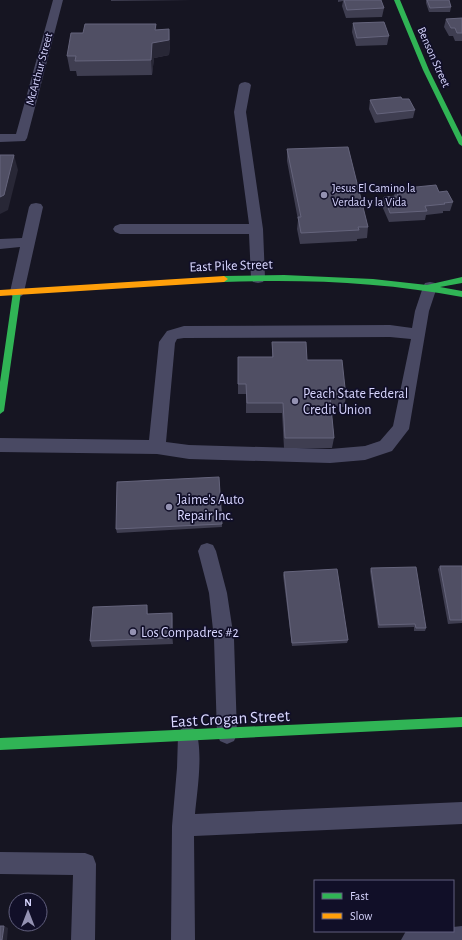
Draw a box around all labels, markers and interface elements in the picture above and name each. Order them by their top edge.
street label: Benson Street [415,25,453,89]
street label: McArthur Street [24,31,55,107]
place label: Jesus El Camino la Verdad y la Vida [332,182,416,209]
marker: Jesus El Camino la Verdad y la Vida [319,190,329,200]
street label: East Pike Street [189,258,274,274]
place label: Peach State Federal Credit Union [303,387,408,417]
marker: Peach State Federal Credit Union [290,396,300,406]
place label: Jaime's Auto Repair Inc. [177,493,244,523]
marker: Jaime's Auto Repair Inc. [164,502,174,512]
place label: Los Compadres #2 [141,626,239,640]
marker: Los Compadres #2 [128,627,138,637]
street label: East Crogan Street [170,707,291,730]
legend [314,880,454,932]
text: Fast [350,890,369,902]
north arrow [8,892,48,932]
text: N [24,897,32,908]
text: Slow [350,910,372,922]

